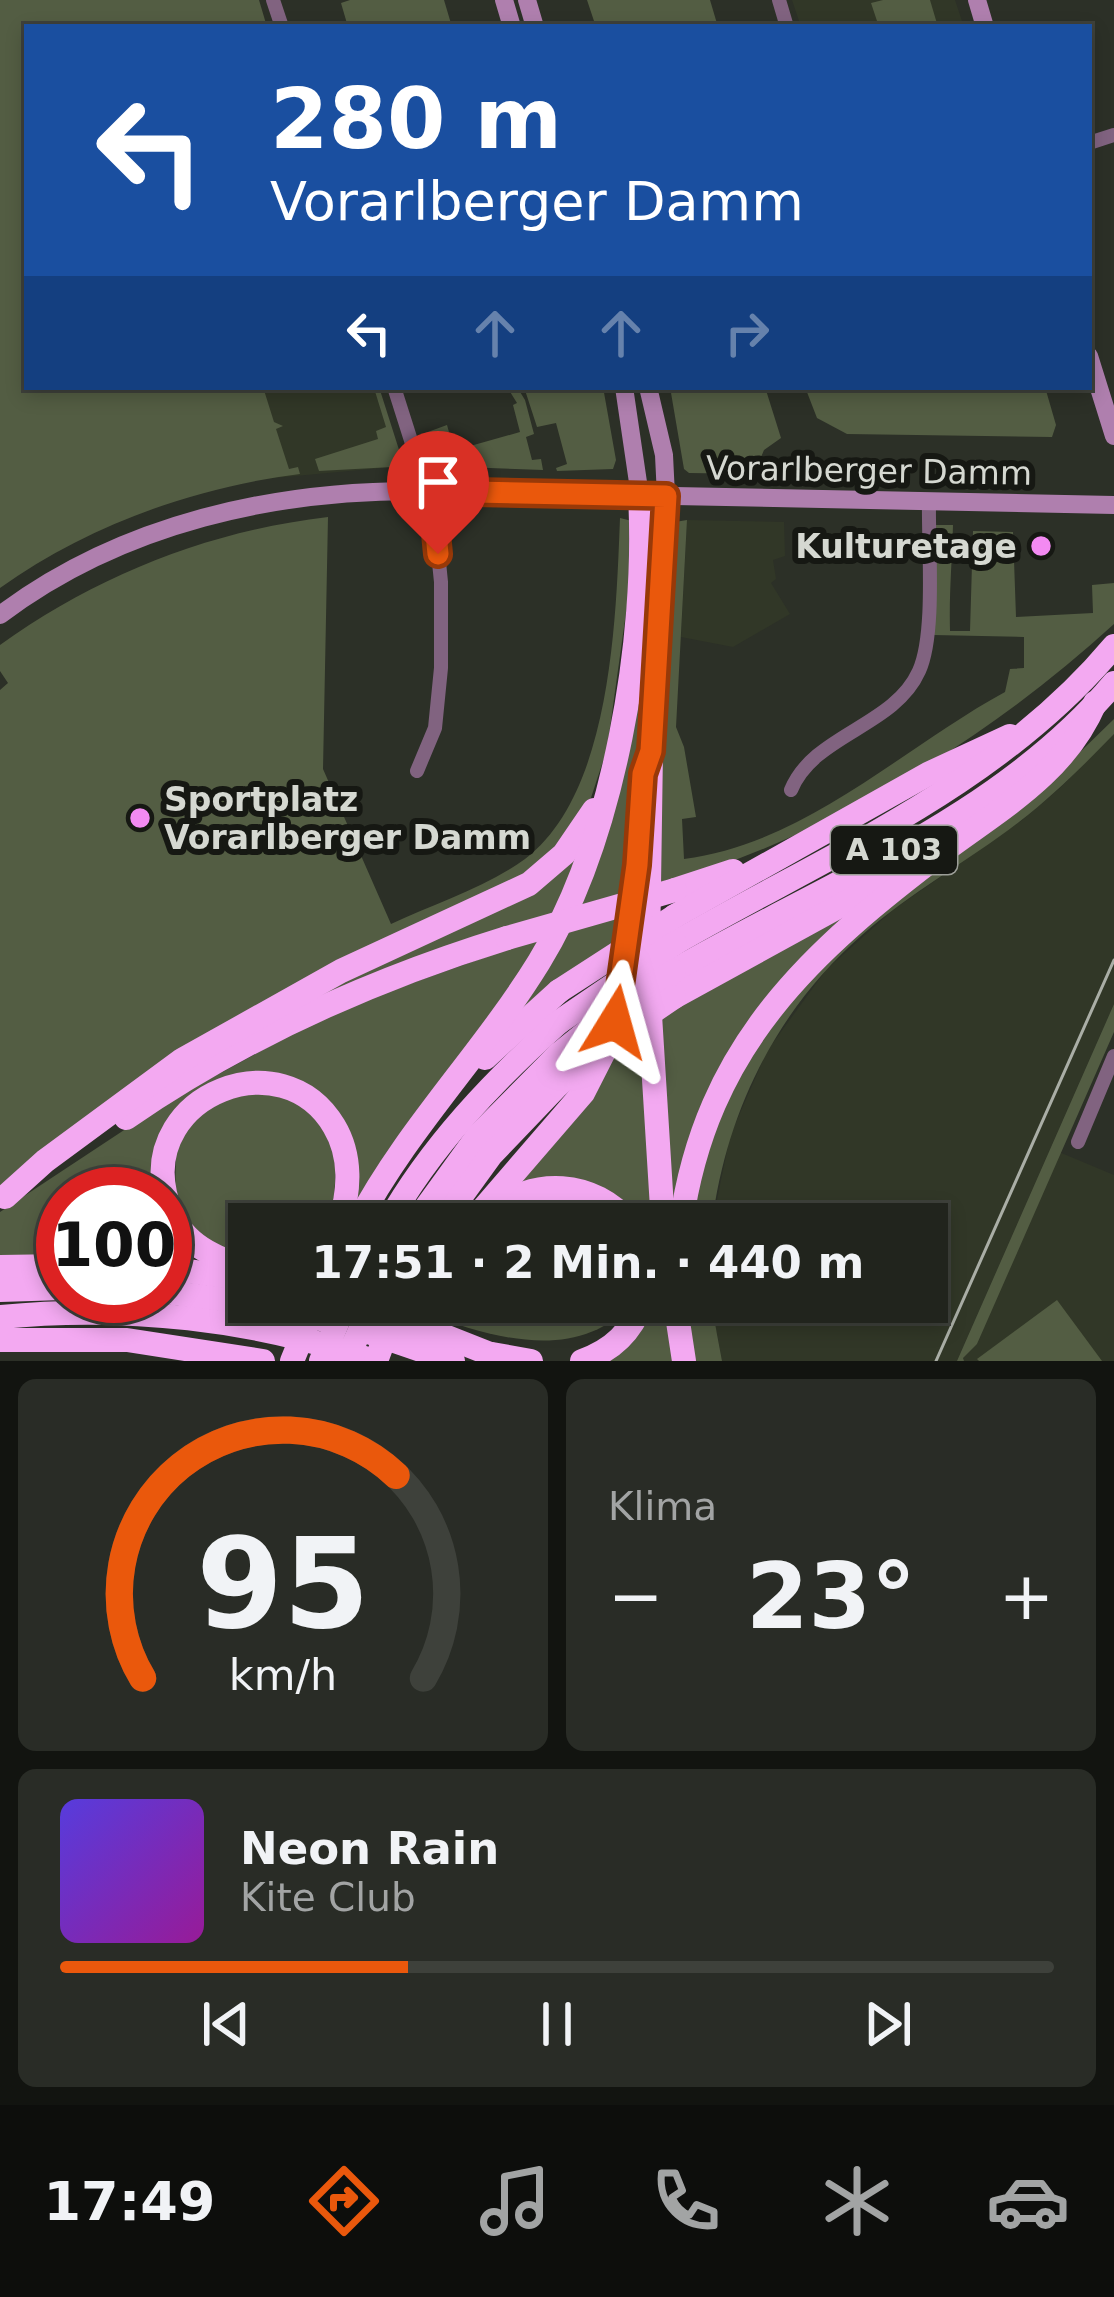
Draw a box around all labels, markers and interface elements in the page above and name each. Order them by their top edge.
text: 280 m [270,70,562,168]
icon: left [72,72,228,228]
text: Vorarlberger Damm [270,170,804,233]
icon: left [336,300,402,366]
icon: ahead [462,300,528,366]
icon: ahead [588,300,654,366]
icon: right [714,300,780,366]
pin [387,431,489,554]
street label: Vorarlberger Damm [706,448,1032,493]
icon: arrive [405,449,471,515]
place label: Kulturetage [795,527,1017,566]
marker: Kulturetage [1028,533,1054,559]
place label: Sportplatz Vorarlberger Damm [164,780,531,857]
marker: Sportplatz Vorarlberger Damm [127,805,153,831]
road number: A 103 [831,826,957,874]
position arrow [552,959,678,1085]
speed limit sign: 100 [36,1167,192,1323]
text: 17:51 · 2 Min. · 440 m [312,1236,864,1289]
text: Klima [608,1484,717,1529]
text: 95 [196,1511,370,1656]
text: 23° [746,1544,916,1649]
text: − [608,1558,663,1635]
text: + [999,1558,1054,1635]
text: km/h [229,1650,337,1700]
text: Neon Rain [240,1822,499,1875]
text: Kite Club [240,1875,416,1920]
icon: previous [193,1991,259,2057]
icon: pause [524,1991,590,2057]
icon: next [855,1991,921,2057]
icon: directions [302,2159,386,2243]
icon: music [473,2159,557,2243]
icon: phone [644,2159,728,2243]
icon: climate [815,2159,899,2243]
icon: car [986,2159,1070,2243]
text: 17:49 [44,2170,215,2233]

